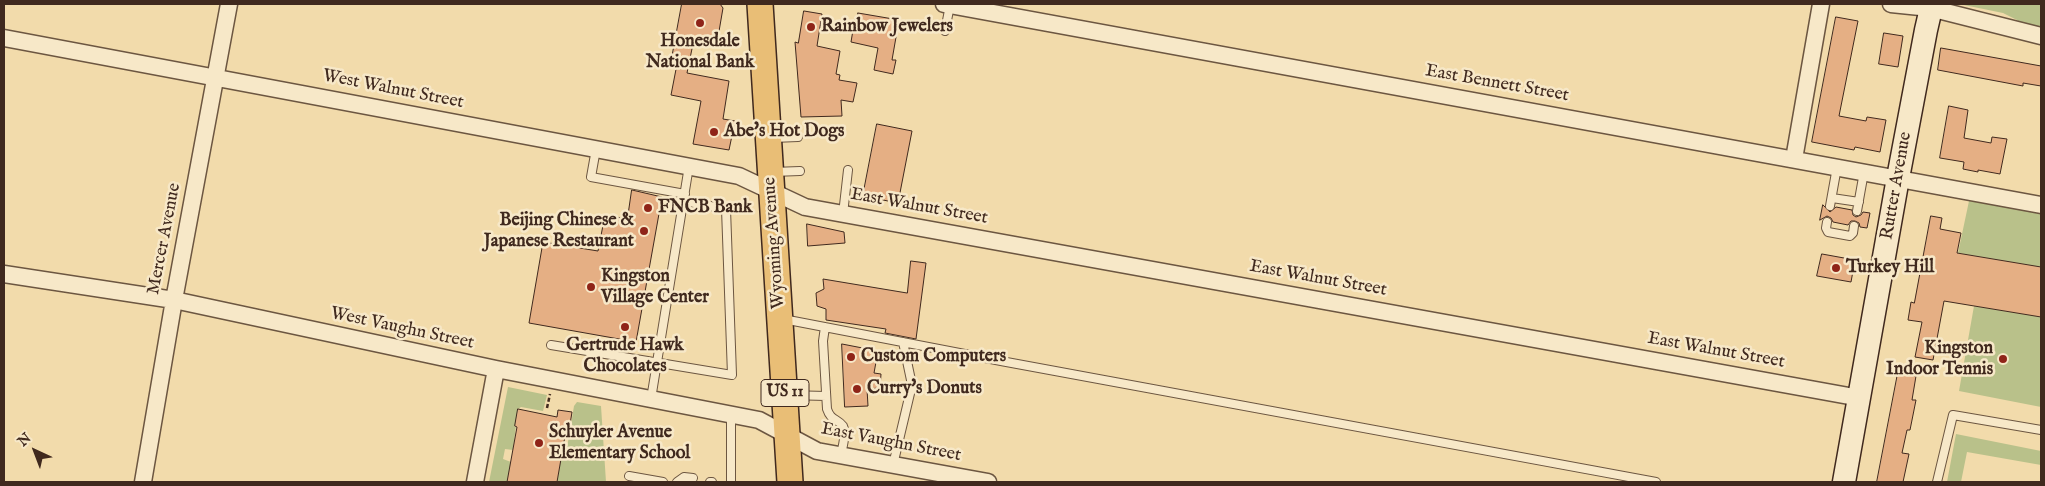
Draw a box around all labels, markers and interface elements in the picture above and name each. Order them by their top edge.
place label: Rainbow Jewelers [821,16,953,38]
marker: Honesdale National Bank [694,17,706,29]
marker: Rainbow Jewelers [805,21,817,33]
place label: Honesdale National Bank [646,31,754,74]
street label: East Bennett Street [1424,61,1570,107]
street label: West Walnut Street [321,66,465,114]
place label: Abe's Hot Dogs [724,121,844,143]
marker: Abe's Hot Dogs [708,126,720,138]
street label: Rutter Avenue [1877,130,1917,242]
street label: Wyoming Avenue [760,176,790,310]
street label: Mercer Avenue [144,181,186,297]
street label: East Walnut Street [849,184,989,230]
place label: FNCB Bank [658,197,752,219]
marker: FNCB Bank [642,202,654,214]
place label: Beijing Chinese & Japanese Restaurant [484,210,634,252]
marker: Beijing Chinese & Japanese Restaurant [638,225,650,237]
street label: East Walnut Street [1248,256,1388,302]
place label: Turkey Hill [1846,257,1934,279]
marker: Turkey Hill [1830,262,1842,274]
place label: Kingston Village Center [601,266,709,308]
marker: Kingston Village Center [585,281,597,293]
street label: West Vaughn Street [328,303,476,355]
marker: Gertrude Hawk Chocolates [619,321,631,333]
street label: East Walnut Street [1646,328,1786,374]
place label: Gertrude Hawk Chocolates [566,335,684,378]
place label: Kingston Indoor Tennis [1886,338,1993,380]
place label: Custom Computers [861,346,1006,368]
marker: Custom Computers [845,351,857,363]
marker: Kingston Indoor Tennis [1997,353,2009,365]
place label: Curry's Donuts [867,378,982,400]
road number: US 11 [761,379,809,406]
marker: Curry's Donuts [851,383,863,395]
street label: East Vaughn Street [819,419,963,467]
place label: Schuyler Avenue Elementary School [549,422,690,464]
north arrow [10,426,60,476]
text: N [14,429,35,451]
marker: Schuyler Avenue Elementary School [533,437,545,449]

